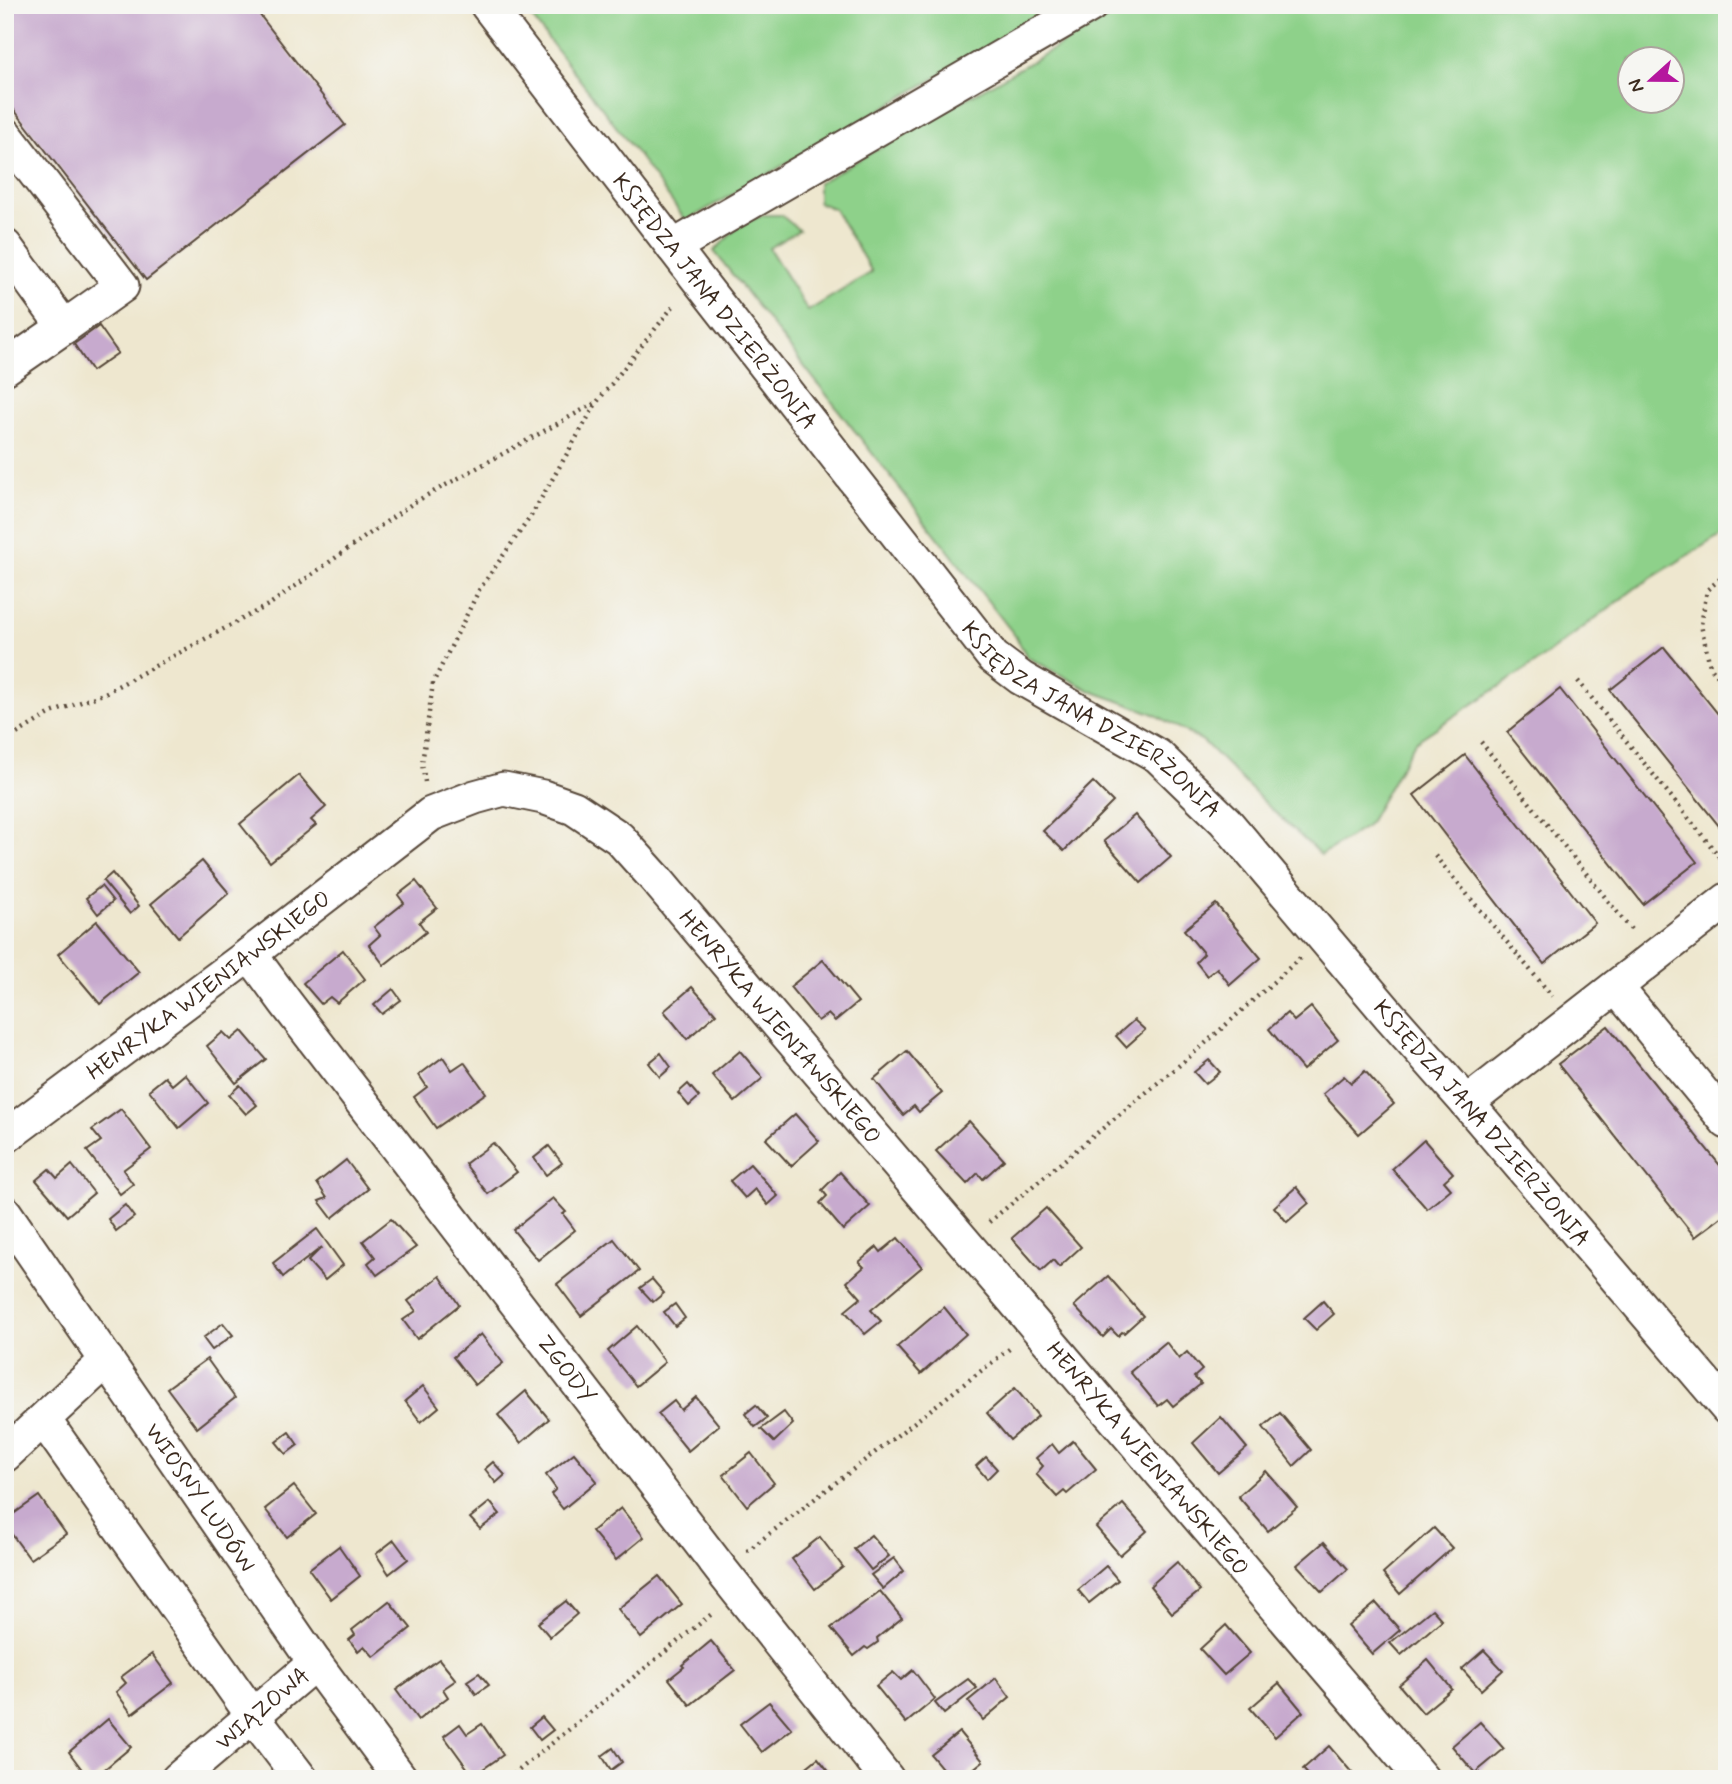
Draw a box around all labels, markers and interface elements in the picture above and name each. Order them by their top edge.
north arrow [1616,46,1686,116]
text: N [1623,75,1650,96]
street label: KSIĘDZA JANA DZIERŻONIA [605,168,823,437]
street label: KSIĘDZA JANA DZIERŻONIA [954,616,1227,826]
street label: HENRYKA WIENIAWSKIEGO [81,884,337,1088]
street label: HENRYKA WIENIAWSKIEGO [671,904,887,1151]
street label: KSIĘDZA JANA DZIERŻONIA [1366,994,1596,1254]
street label: ZGODY [529,1329,602,1411]
street label: HENRYKA WIENIAWSKIEGO [1039,1336,1255,1583]
street label: WIOSNY LUDÓW [137,1418,261,1579]
street label: WIĄZOWA [210,1661,317,1758]

